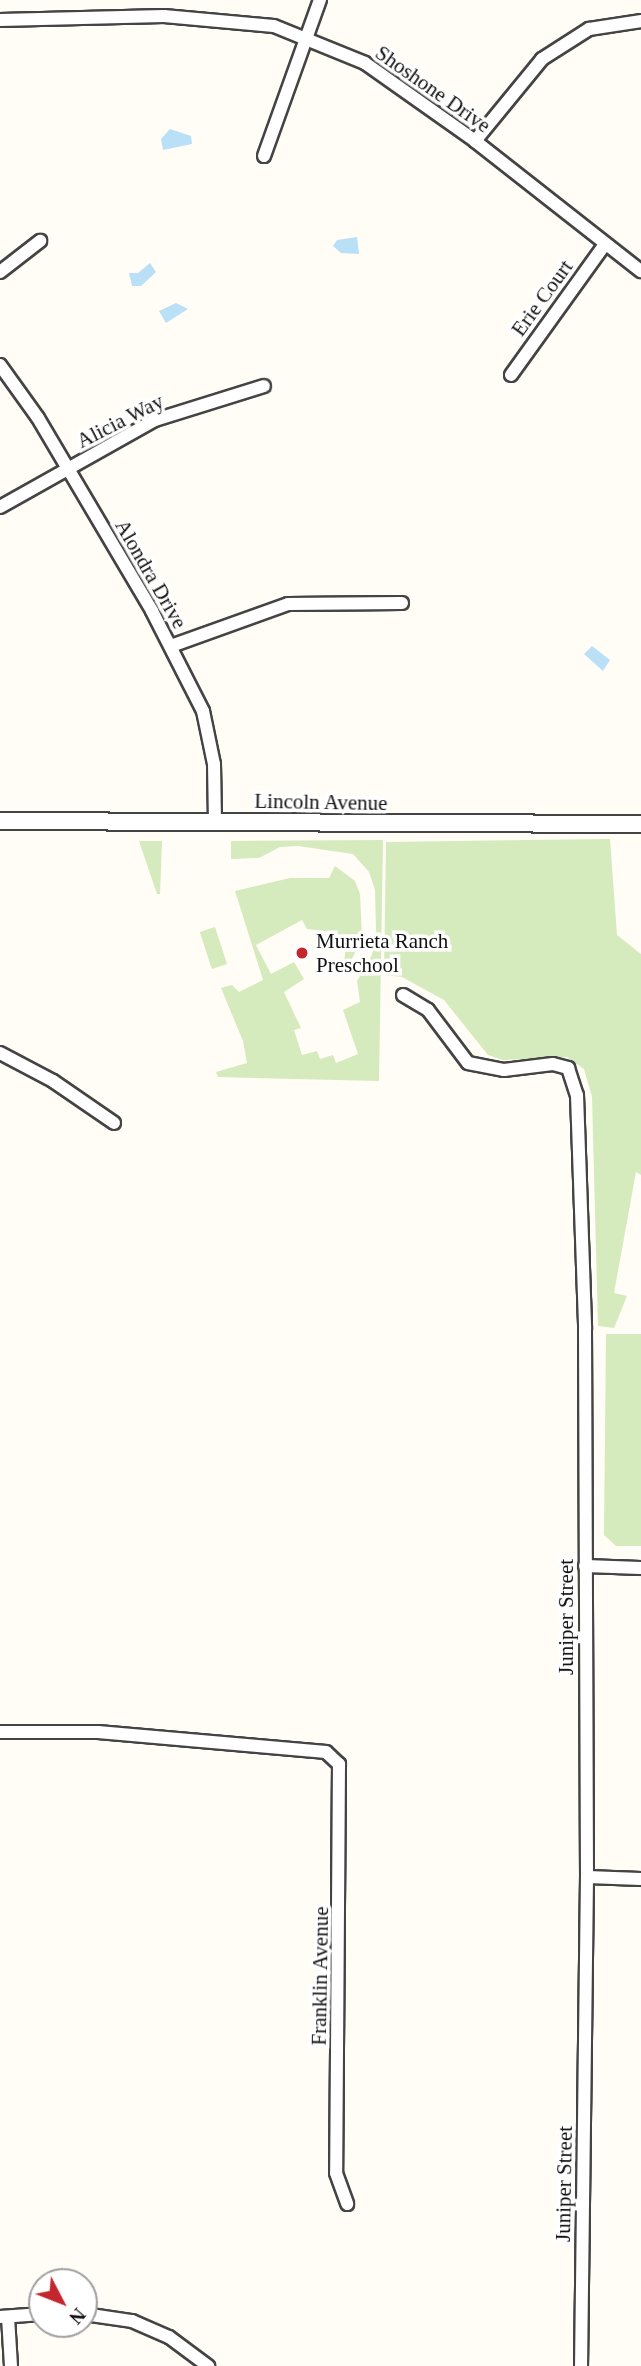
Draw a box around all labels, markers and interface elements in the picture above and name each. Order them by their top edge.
street label: Shoshone Drive [371,40,495,138]
street label: Erie Court [506,255,578,341]
street label: Alicia Way [72,388,168,454]
street label: Alondra Drive [110,515,192,633]
street label: Lincoln Avenue [254,788,388,816]
place label: Murrieta Ranch Preschool [316,928,448,978]
marker: Murrieta Ranch Preschool [294,945,310,961]
street label: Juniper Street [553,1559,579,1675]
street label: Franklin Avenue [306,1906,334,2046]
street label: Juniper Street [550,2126,578,2242]
north arrow [28,2268,98,2338]
text: N [65,2304,90,2328]

